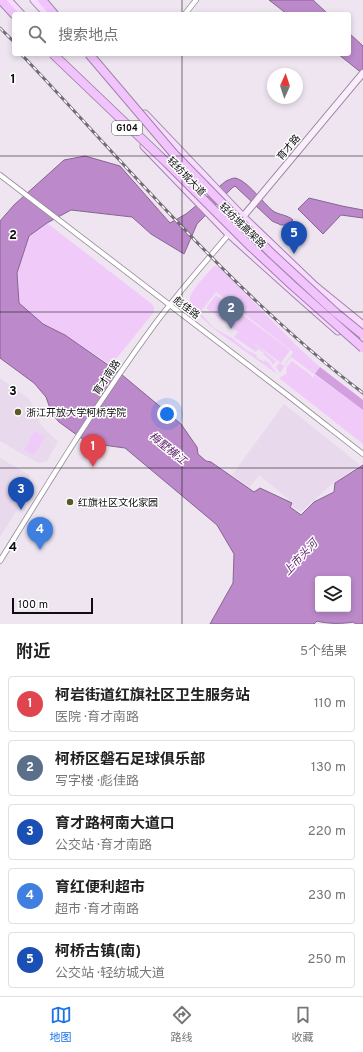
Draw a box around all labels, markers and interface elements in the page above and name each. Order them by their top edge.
search box [12,12,351,56]
icon: search [26,23,48,45]
text: 搜索地点 [58,27,118,46]
north arrow [267,68,303,104]
text: 1 [10,72,16,88]
road number: G104 [112,121,142,135]
street label: 育才路 [275,132,304,164]
street label: 轻纺城大道 [164,155,208,200]
street label: 轻纺城高架路 [216,201,268,252]
pin: 5 [281,221,307,254]
text: 2 [9,228,17,244]
street label: 彪佳路 [170,294,202,322]
pin: 2 [218,296,244,329]
street label: 育才南路 [91,358,124,398]
text: 3 [9,384,17,400]
your location [157,404,177,424]
marker: 浙江开放大学柯桥学院 [13,407,23,417]
place label: 浙江开放大学柯桥学院 [26,407,126,420]
water label: 梅墅横江 [146,429,190,469]
pin: 1 [80,434,106,467]
pin: 3 [8,477,34,510]
marker: 红旗社区文化家园 [65,497,75,507]
place label: 红旗社区文化家园 [78,497,158,510]
pin: 4 [27,517,53,550]
water label: 上市头河 [281,535,322,579]
text: 4 [9,540,17,556]
map controls [315,576,351,612]
button: layers [315,576,351,612]
scale bar [12,596,93,615]
text: 100 m [18,598,48,612]
text: 附近 [16,642,50,664]
text: 5个结果 [300,644,347,660]
text: 柯岩街道红旗社区卫生服务站 [55,687,250,706]
text: 1 [27,696,33,712]
text: 110 m [314,696,346,712]
text: 医院 · 育才南路 [55,710,139,726]
text: 柯桥区磐石足球俱乐部 [55,751,205,770]
text: 2 [26,760,34,776]
text: 130 m [311,760,346,776]
text: 写字楼 · 彪佳路 [55,774,139,790]
text: 育才路柯南大道口 [55,815,175,834]
text: 3 [26,824,34,840]
text: 220 m [308,824,346,840]
text: 公交站 · 育才南路 [55,838,152,854]
text: 育红便利超市 [55,879,145,898]
text: 4 [26,888,34,904]
text: 230 m [308,888,346,904]
text: 超市 · 育才南路 [55,902,139,918]
text: 柯桥古镇(南) [55,943,141,962]
text: 5 [26,952,34,968]
text: 250 m [308,952,346,968]
text: 公交站 · 轻纺城大道 [55,966,165,982]
tab: 地图 [50,1004,72,1045]
tab: 路线 [171,1004,193,1045]
tab: 收藏 [292,1004,314,1045]

